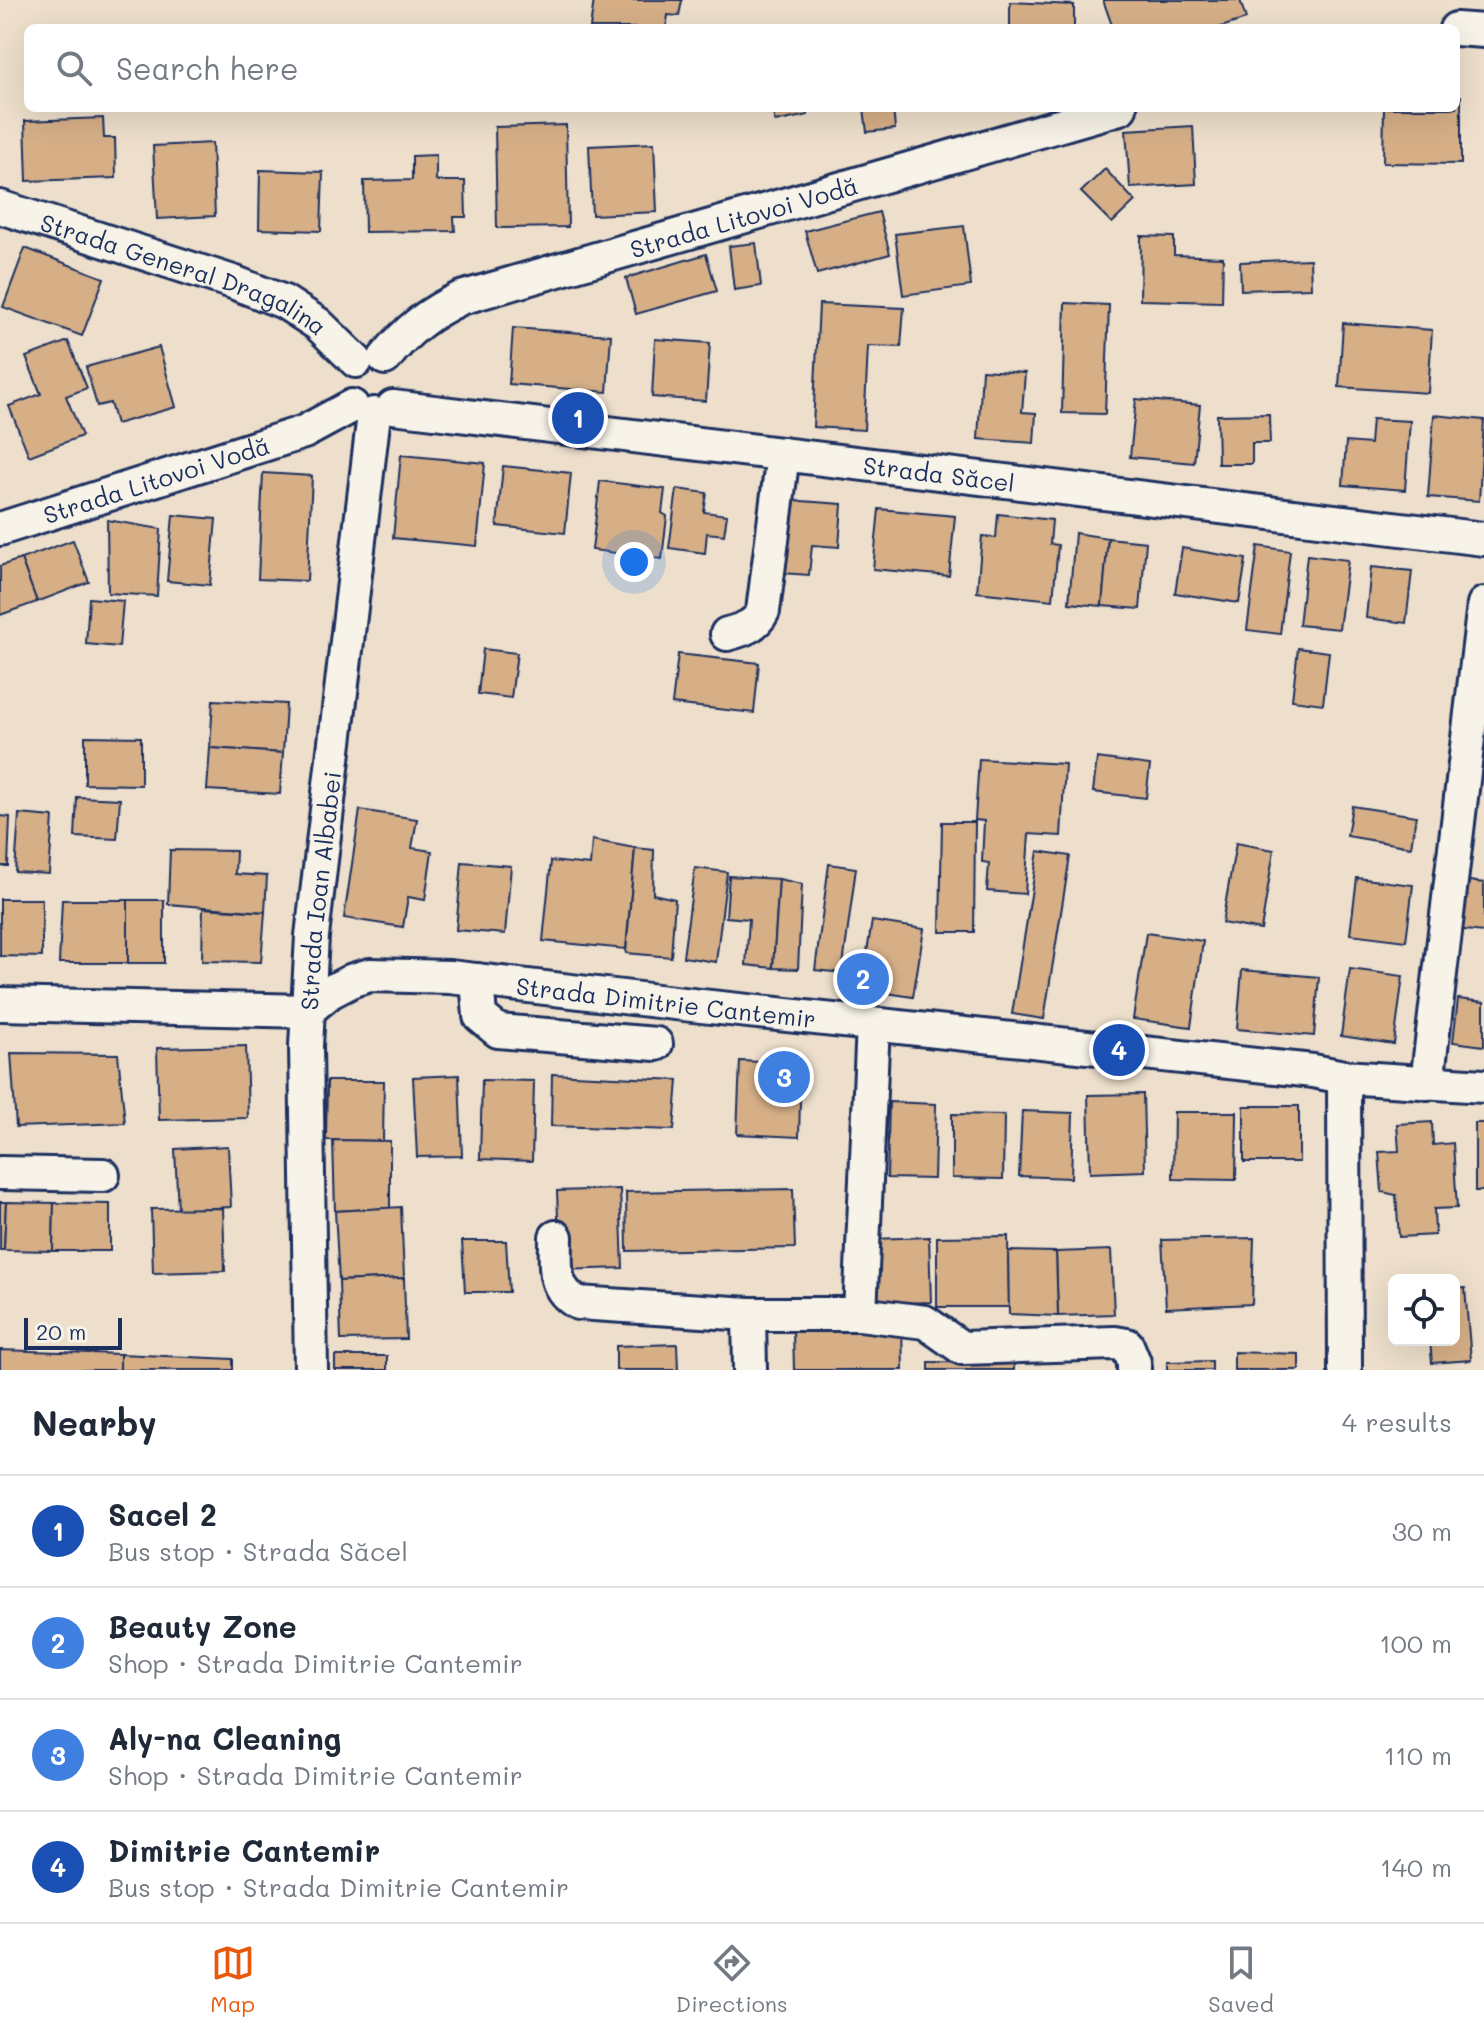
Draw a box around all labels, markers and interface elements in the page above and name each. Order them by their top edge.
search box [24,24,1460,112]
icon: search [52,46,96,90]
text: Search here [116,48,299,88]
street label: Strada Litovoi Vodă [626,169,861,264]
street label: Strada General Dragalina [37,206,335,341]
pin: 1 [552,388,604,448]
street label: Strada Litovoi Vodă [39,429,273,530]
street label: Strada Săcel [861,449,1017,498]
your location [614,542,654,582]
street label: Strada Ioan Albabei [292,770,347,1011]
pin: 2 [837,949,889,1009]
street label: Strada Dimitrie Cantemir [515,969,817,1034]
pin: 4 [1093,1020,1145,1080]
pin: 3 [758,1047,810,1107]
map controls [1388,1274,1460,1346]
button: locate [1388,1274,1460,1346]
scale bar [24,1314,122,1350]
text: 20 m [36,1317,86,1346]
text: Nearby [32,1400,157,1445]
text: 4 results [1342,1405,1452,1439]
text: Sacel 2 [108,1494,217,1534]
text: 1 [52,1514,64,1548]
text: 30 m [1392,1514,1452,1548]
text: Bus stop · Strada Săcel [108,1534,408,1568]
text: Beauty Zone [108,1606,297,1646]
text: 2 [51,1626,65,1660]
text: 100 m [1379,1626,1452,1660]
text: Shop · Strada Dimitrie Cantemir [108,1646,523,1680]
text: Aly-na Cleaning [108,1718,342,1758]
text: 3 [50,1738,66,1772]
text: 110 m [1384,1738,1452,1772]
text: Shop · Strada Dimitrie Cantemir [108,1758,523,1792]
text: Dimitrie Cantemir [108,1830,380,1870]
text: 4 [50,1850,66,1884]
text: 140 m [1380,1850,1452,1884]
text: Bus stop · Strada Dimitrie Cantemir [108,1870,569,1904]
tab: Map [210,1941,255,2018]
tab: Directions [676,1941,788,2018]
tab: Saved [1208,1941,1274,2018]

